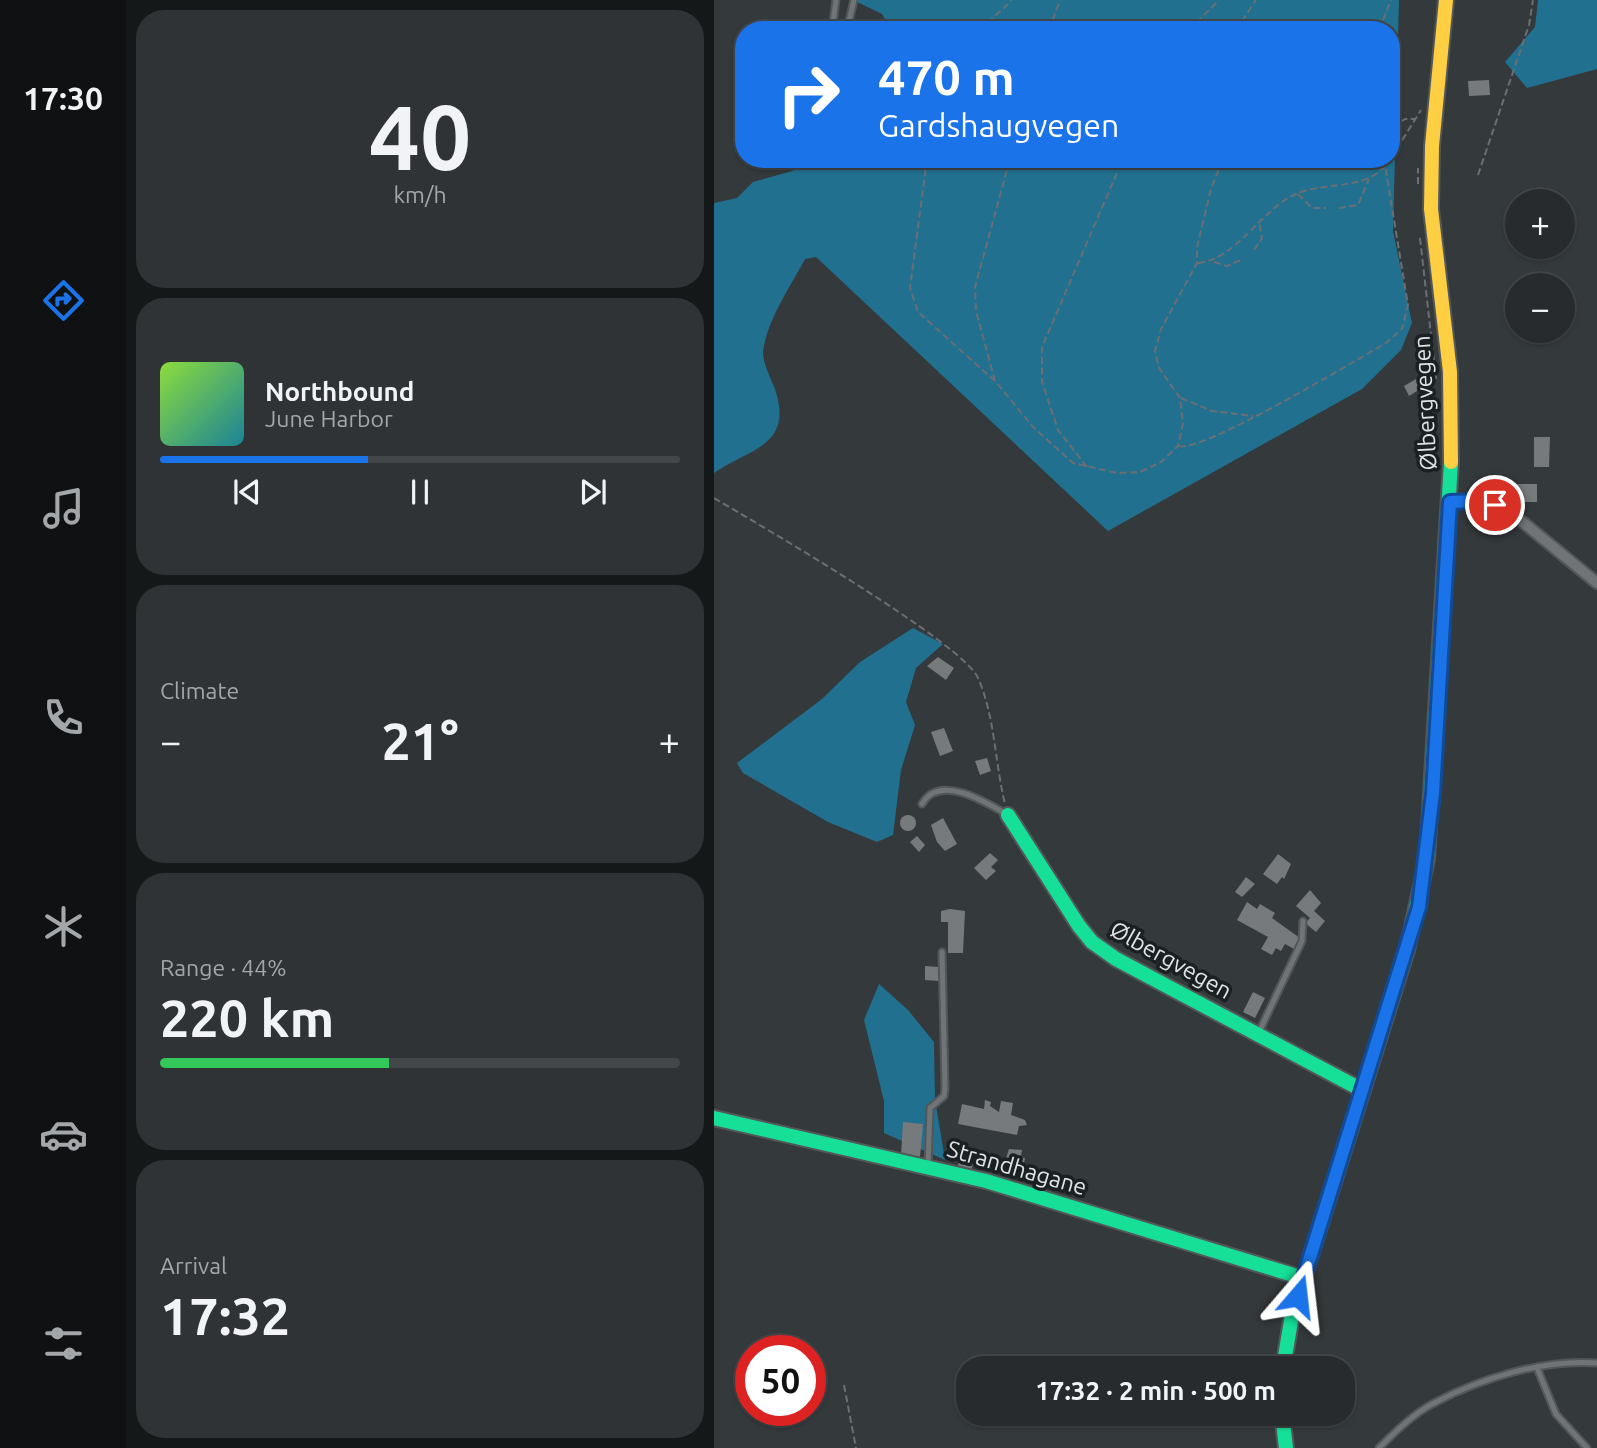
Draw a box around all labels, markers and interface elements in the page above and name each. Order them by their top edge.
icon: right [763,49,854,140]
text: 470 m [878,49,1015,104]
text: 17:30 [23,80,103,116]
text: 40 [369,85,471,187]
text: Gardshaugvegen [878,107,1119,143]
text: km/h [393,182,447,207]
map controls [1505,189,1575,343]
button: + [1505,189,1575,259]
button: − [1505,273,1575,343]
icon: directions [39,276,88,325]
street label: Ølbergvegen [1408,335,1441,471]
text: Northbound [265,377,414,406]
text: June Harbor [265,406,393,431]
icon: previous [228,473,266,511]
icon: pause [401,473,439,511]
icon: next [574,473,612,511]
pin [1465,475,1525,535]
icon: music [39,484,88,533]
icon: arrive [1476,486,1514,524]
text: Climate [160,678,239,703]
icon: phone [39,693,88,742]
text: 21° [381,712,459,770]
text: − [160,720,181,762]
text: + [659,720,680,762]
icon: climate [39,902,88,951]
street label: Ølbergvegen [1106,916,1236,1003]
text: Range · 44% [160,955,287,980]
text: 220 km [160,989,334,1047]
icon: car [39,1110,88,1159]
street label: Strandhagane [944,1136,1090,1199]
text: Arrival [160,1253,227,1278]
position arrow [1261,1259,1335,1333]
text: 17:32 [160,1287,290,1345]
icon: filters [39,1319,88,1368]
speed limit sign: 50 [735,1335,826,1426]
text: 17:32 · 2 min · 500 m [1035,1376,1276,1405]

